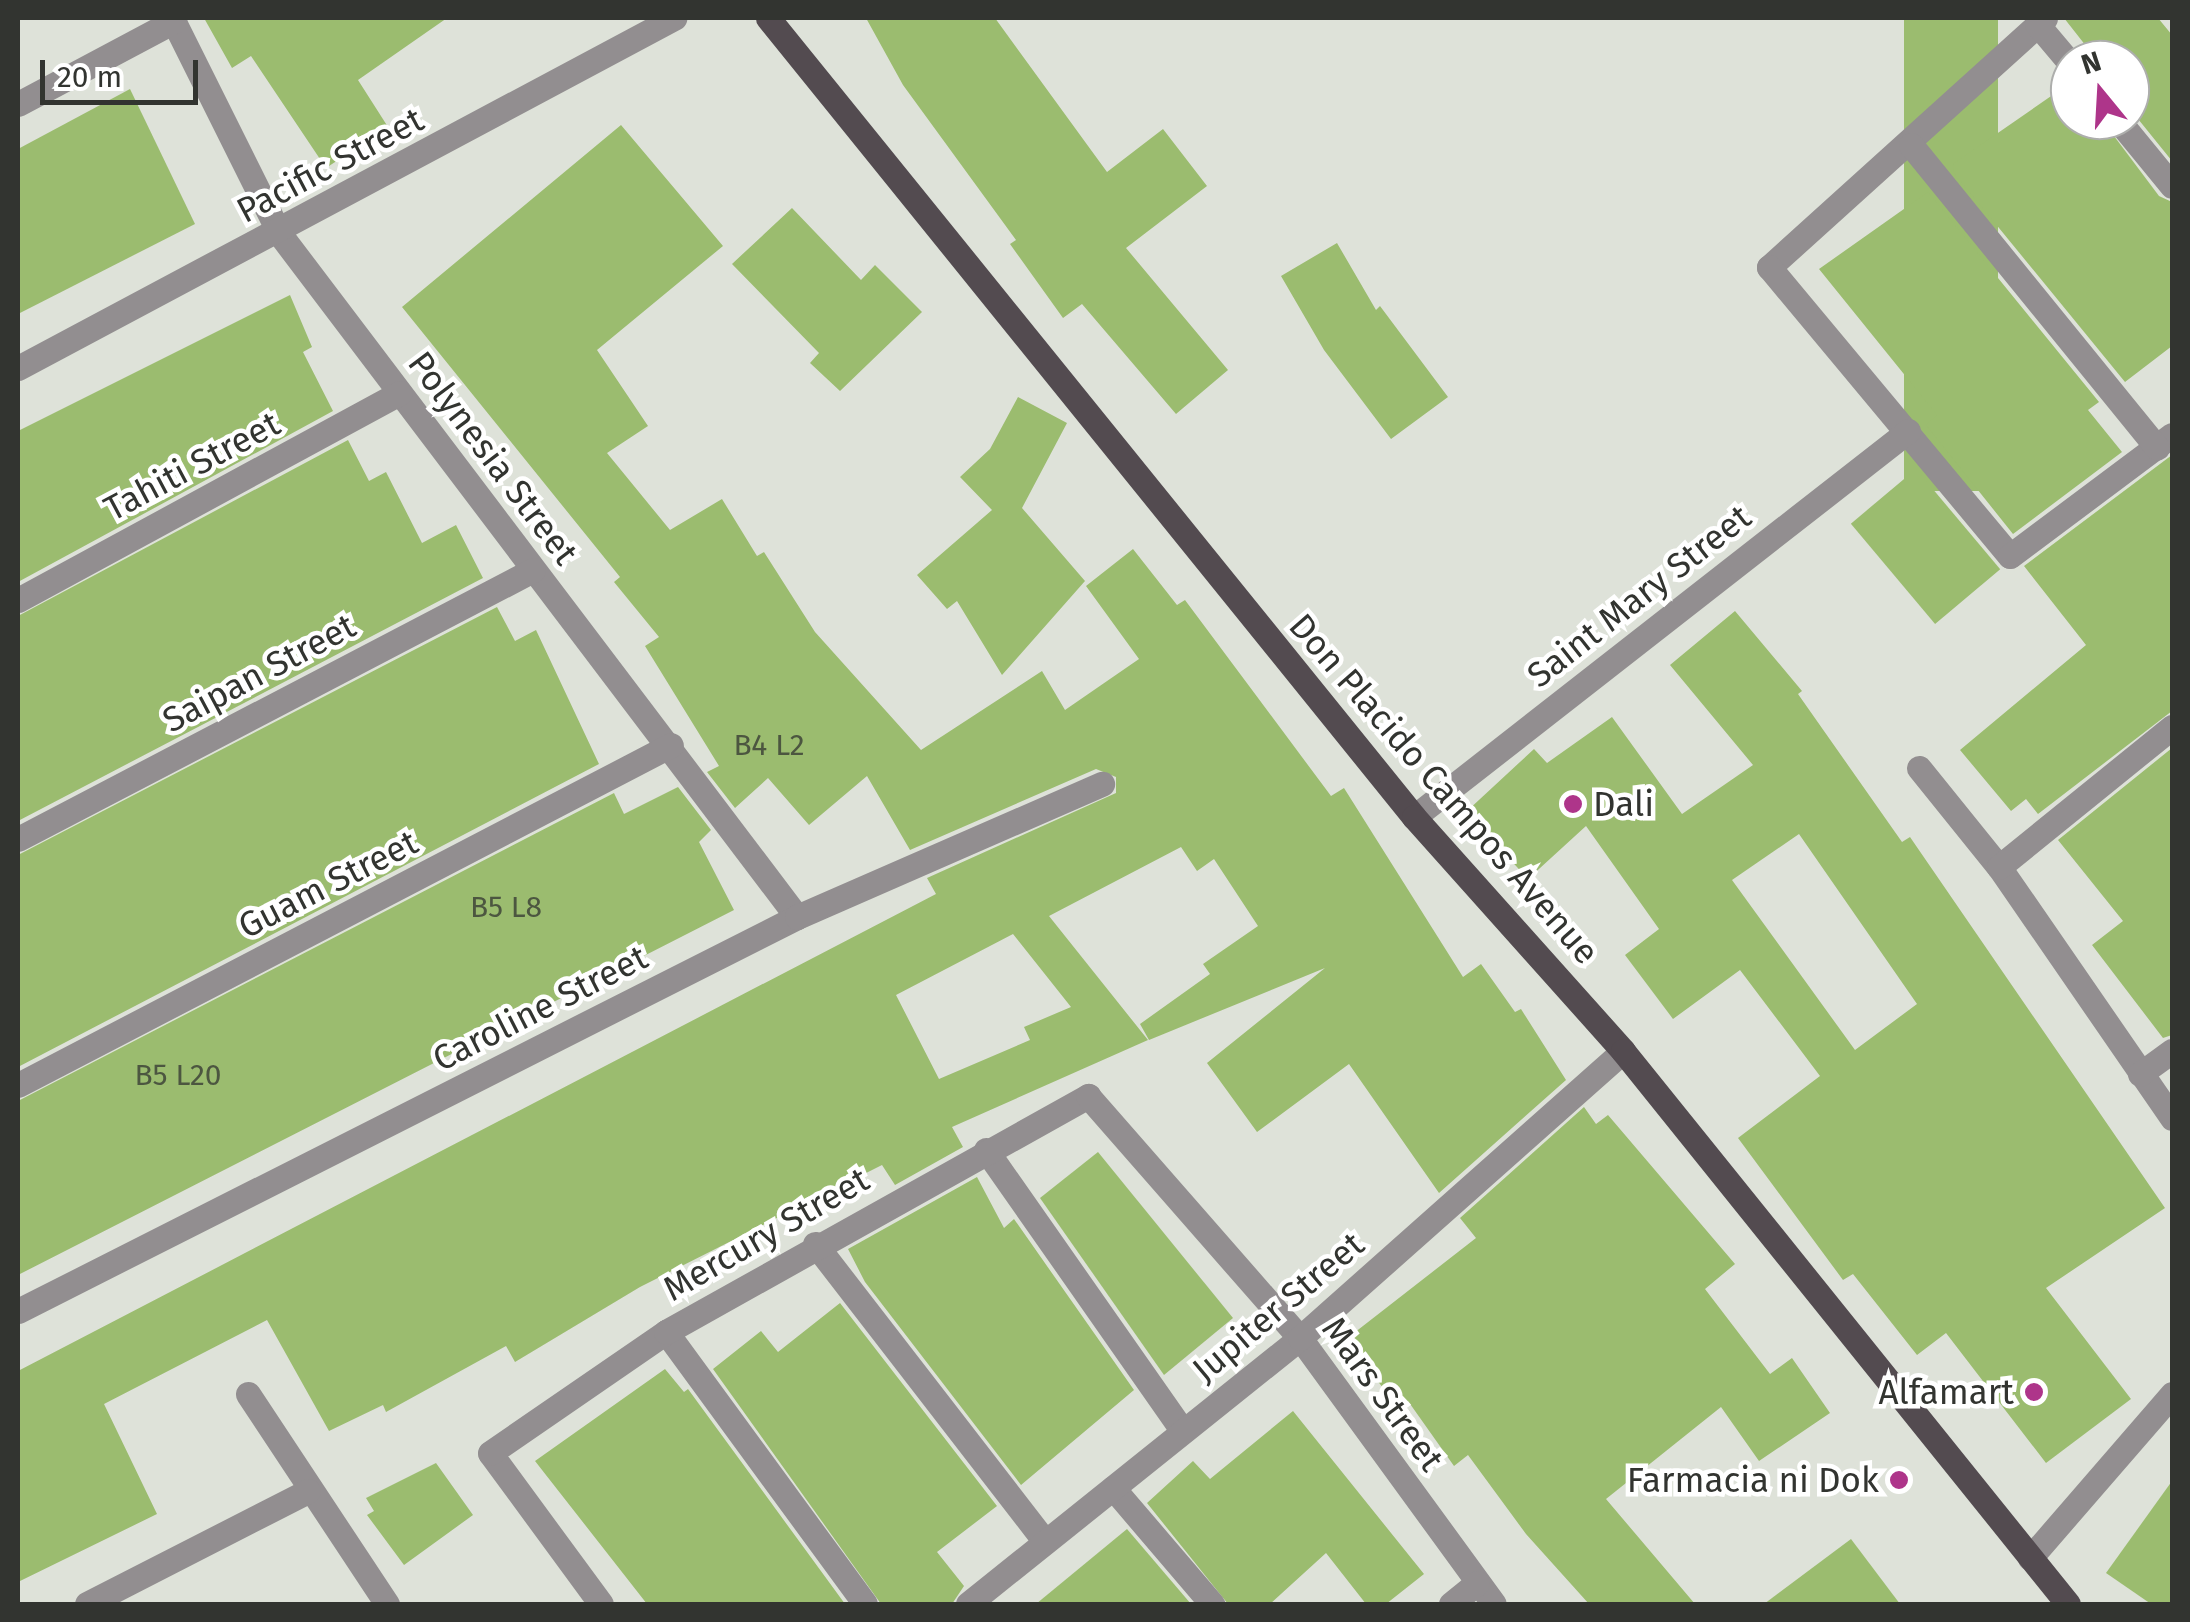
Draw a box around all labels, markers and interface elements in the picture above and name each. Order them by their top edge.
scale bar [45,40,202,102]
north arrow [2050,40,2150,140]
text: N [2077,44,2105,81]
text: 20 m [57,59,122,95]
street label: Pacific Street [230,98,430,232]
street label: Polynesia Street [399,343,587,573]
street label: Tahiti Street [97,402,287,530]
street label: Saint Mary Street [1519,496,1759,696]
street label: Saipan Street [155,605,363,741]
street label: Don Placido Campos Avenue [1280,605,1608,973]
house number: B4 L2 [733,727,805,763]
place label: Dali [1593,783,1654,825]
marker: Dali [1562,793,1584,815]
street label: Guam Street [231,821,425,947]
house number: B5 L8 [470,889,542,925]
street label: Caroline Street [426,936,654,1080]
house number: B5 L20 [135,1057,221,1093]
street label: Mercury Street [656,1158,876,1310]
street label: Jupiter Street [1184,1223,1372,1391]
street label: Mars Street [1313,1309,1453,1479]
place label: Alfamart [1879,1371,2014,1413]
marker: Alfamart [2023,1381,2045,1403]
place label: Farmacia ni Dok [1627,1459,1879,1501]
marker: Farmacia ni Dok [1888,1469,1910,1491]

